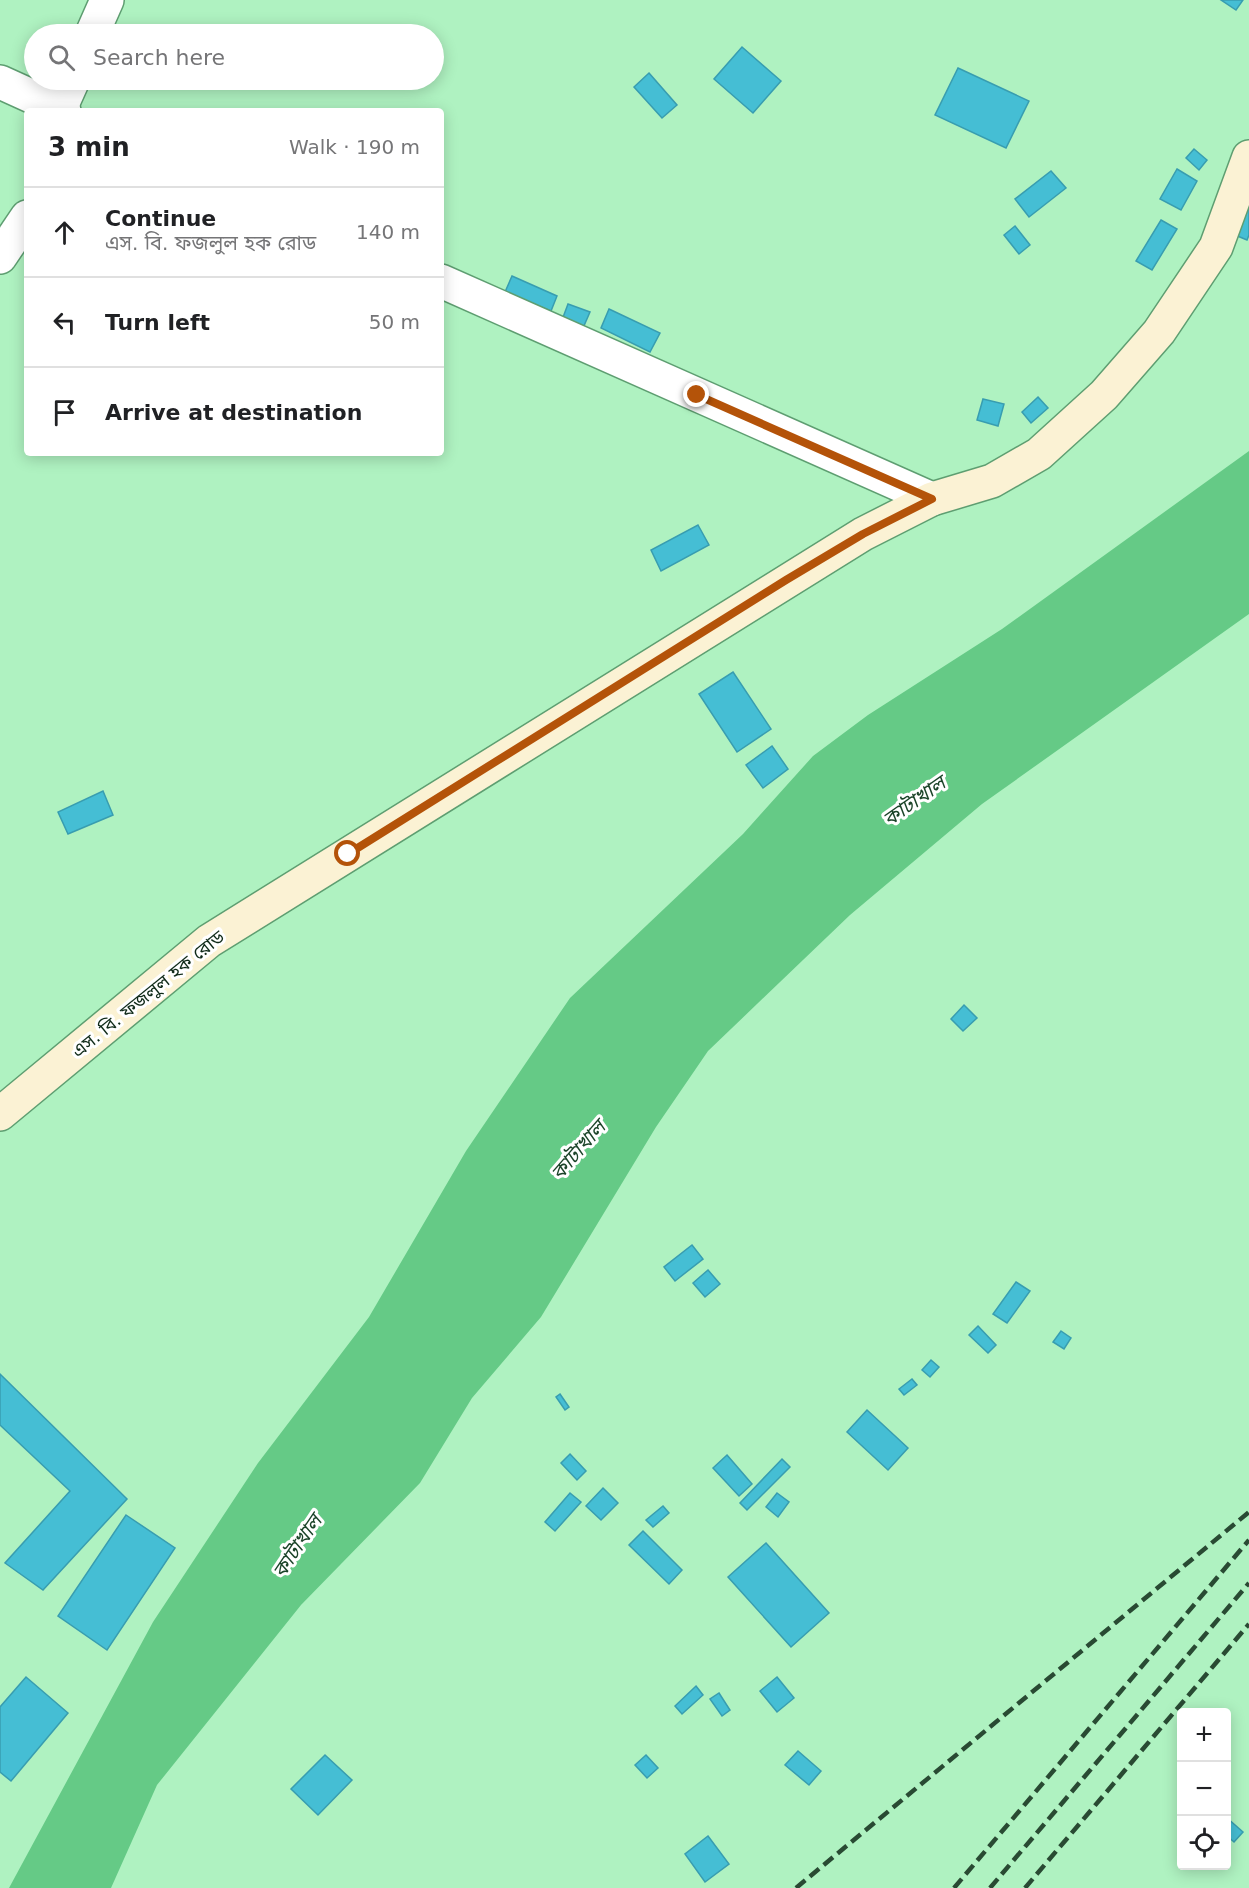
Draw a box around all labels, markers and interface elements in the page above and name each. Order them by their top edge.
search box [24,24,444,90]
icon: search [45,41,78,74]
text: Search here [93,45,225,70]
text: 3 min [48,132,130,162]
text: Walk · 190 m [289,135,420,159]
text: Continue [105,206,216,231]
icon: ahead [48,216,81,249]
text: 140 m [356,220,420,244]
text: এস. বি. ফজলুল হক রোড [105,231,316,255]
icon: left [48,306,81,339]
text: Turn left [105,310,210,335]
text: 50 m [369,310,420,334]
route end [683,381,709,407]
icon: arrive [48,396,81,429]
text: Arrive at destination [105,400,362,425]
water label: কাটাখাল [878,769,953,831]
route start [334,840,360,866]
street label: এস. বি. ফজলুল হক রোড [67,926,229,1062]
water label: কাটাখাল [546,1113,613,1185]
water label: কাটাখাল [267,1507,329,1582]
map controls [1177,1708,1231,1870]
button: + [1177,1708,1231,1762]
button: − [1177,1762,1231,1816]
button: locate [1177,1816,1231,1870]

